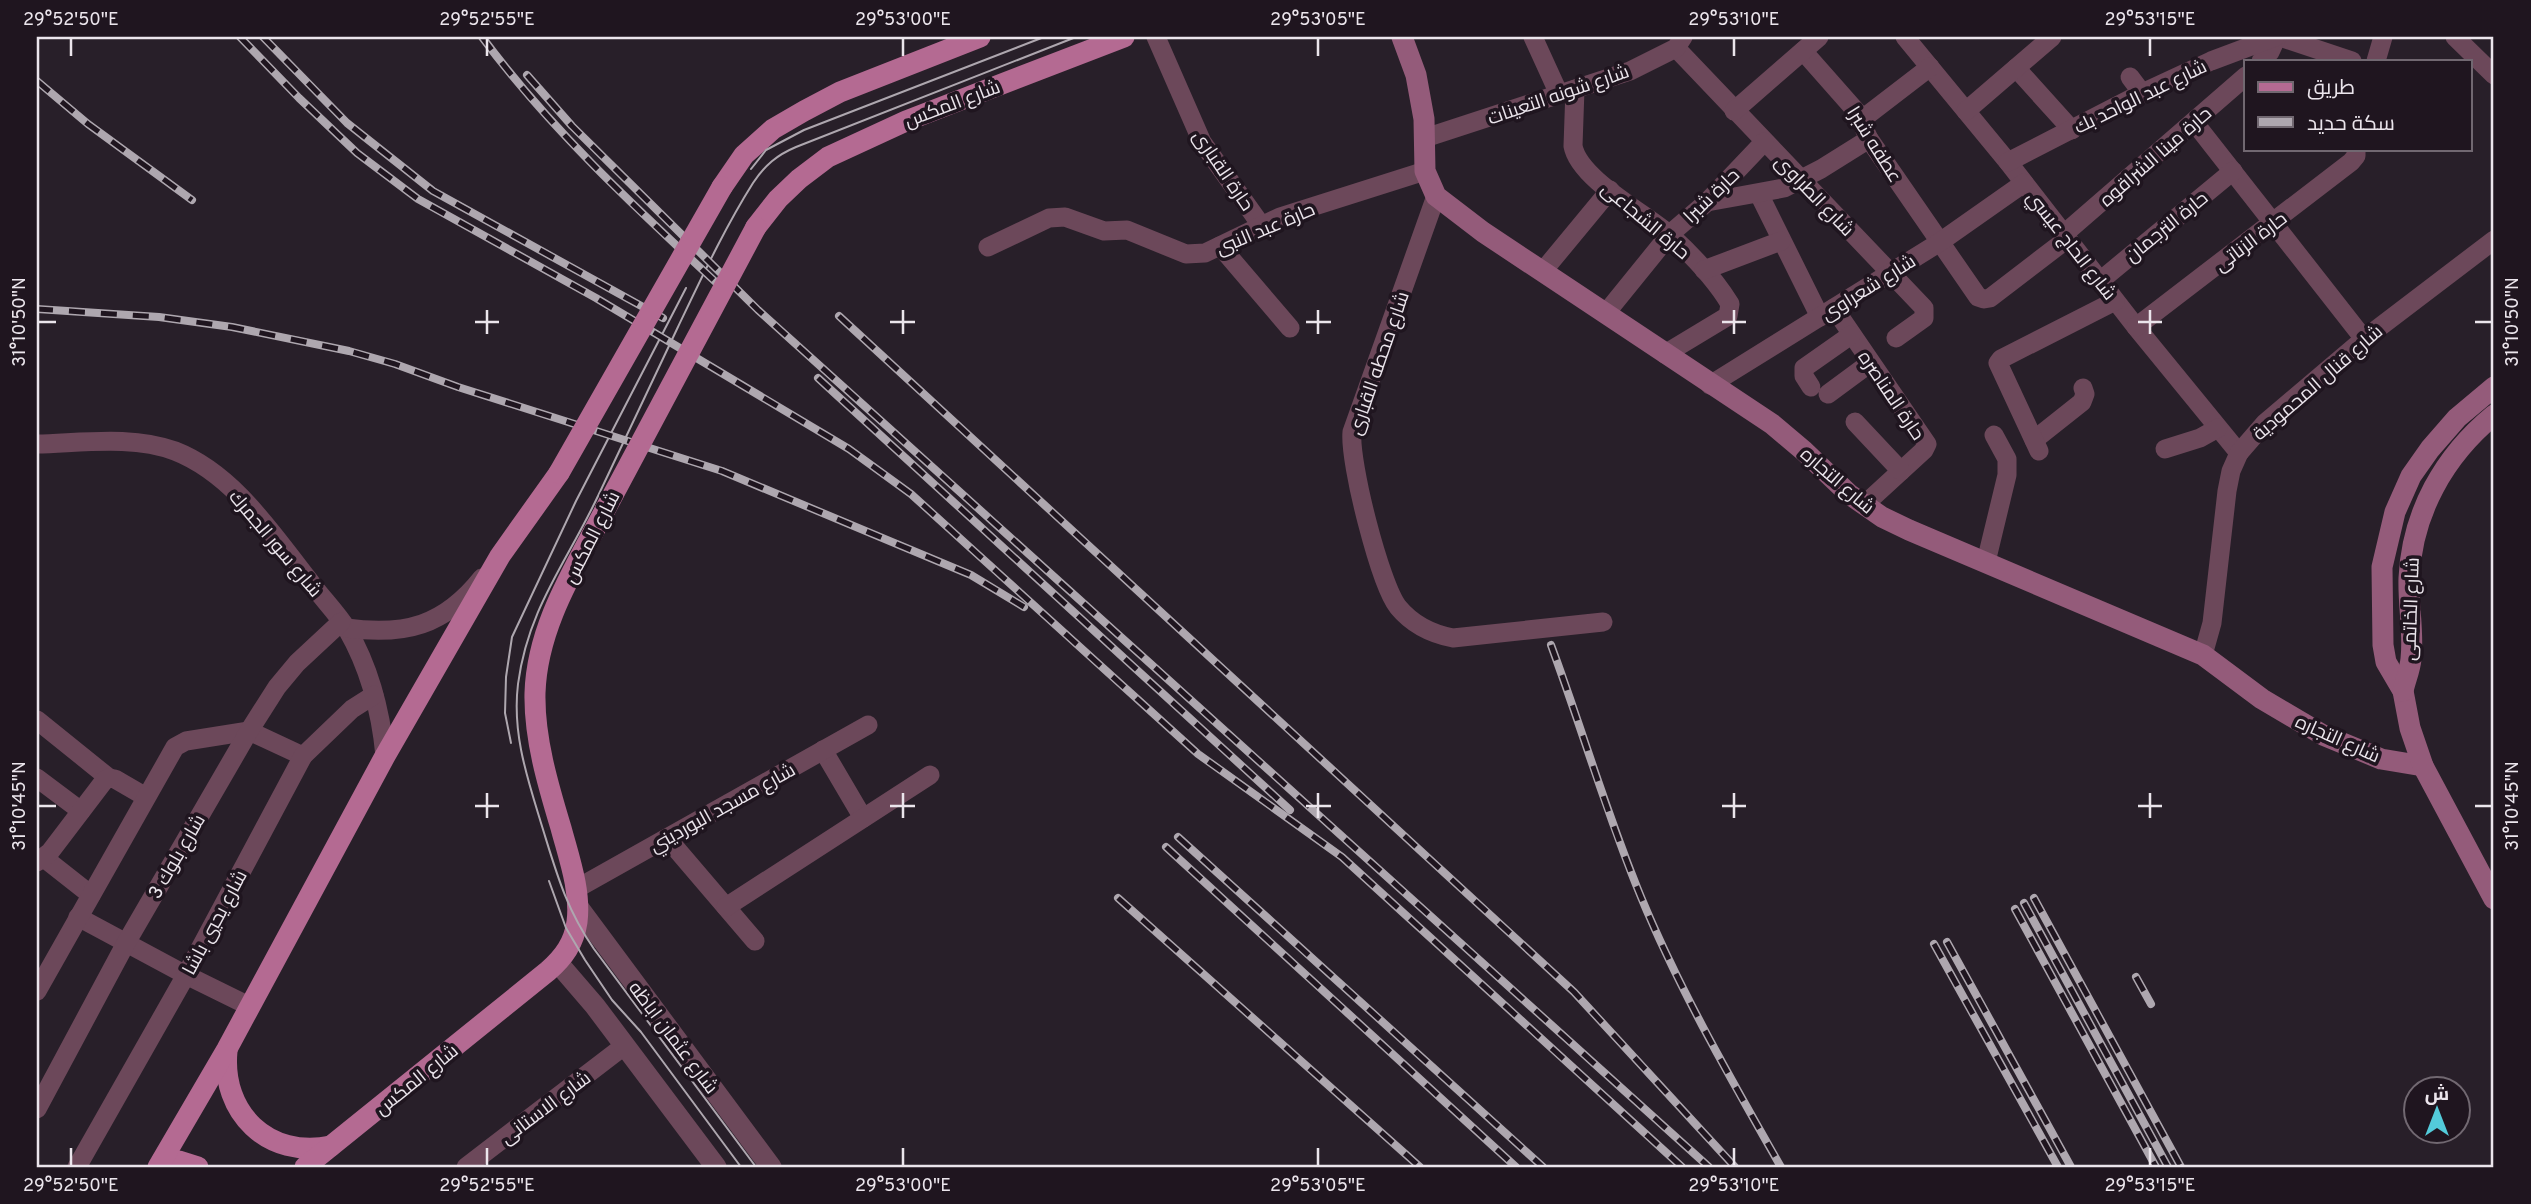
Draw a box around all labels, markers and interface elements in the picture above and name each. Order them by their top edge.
text: 29°52'50"E [23,9,119,32]
text: 29°52'55"E [439,9,535,32]
text: 29°53'00"E [855,9,951,32]
text: 29°53'05"E [1270,9,1366,32]
text: 29°53'10"E [1688,9,1780,32]
text: 29°53'15"E [2105,9,2195,32]
street label: شارع عبد الواحد بك [2070,55,2211,140]
street label: شارع شونه التعينات [1485,60,1633,131]
legend [2244,60,2472,150]
text: طريق [2307,75,2355,102]
street label: شارع المكس [901,76,1004,134]
street label: حارة مينا الشراقوه [2095,102,2217,213]
street label: عطفه شبرا [1841,103,1906,188]
text: سكة حديد [2307,111,2395,138]
street label: حارة القبارى [1187,126,1258,216]
street label: شارع الطراوى [1769,151,1858,242]
street label: حارة شبرا [1679,164,1745,229]
street label: حارة الشجاعى [1595,177,1694,266]
street label: شارع الحاج عيسي [2019,187,2121,306]
street label: حارة الترجمان [2121,187,2214,268]
street label: حارة عبد النبى [1213,198,1319,261]
street label: حارة الزناتى [2210,207,2292,278]
street label: شارع شعراوى [1817,250,1921,327]
text: 31°10'50"N [9,277,32,367]
text: 31°10'50"N [2502,277,2525,367]
street label: شارع محطه القبارى [1344,289,1416,439]
street label: شارع قنال المحمودية [2248,320,2388,447]
street label: حارة المناصره [1852,347,1929,445]
street label: شارع التجاره [1795,443,1879,520]
street label: شارع سور الجمرك [223,486,326,603]
street label: شارع المكس [559,488,626,588]
street label: شارع الخاتمى [2398,557,2426,661]
street label: شارع التجاره [2291,710,2383,769]
street label: شارع مسجد البورديني [646,759,801,860]
text: 31°10'45"N [9,761,32,851]
text: 31°10'45"N [2502,761,2525,851]
street label: شارع بلوك 3 [144,810,212,904]
street label: شارع يحيي باشا [178,866,253,980]
street label: شارع عثمان اباظه [622,977,722,1099]
street label: شارع المكس [371,1040,464,1122]
street label: شارع الاستانى [496,1067,596,1150]
north arrow [2402,1074,2472,1144]
text: ش [2425,1083,2449,1107]
text: 29°52'50"E [23,1175,119,1198]
text: 29°52'55"E [439,1175,535,1198]
text: 29°53'00"E [855,1175,951,1198]
text: 29°53'05"E [1270,1175,1366,1198]
text: 29°53'10"E [1688,1175,1780,1198]
text: 29°53'15"E [2105,1175,2195,1198]

